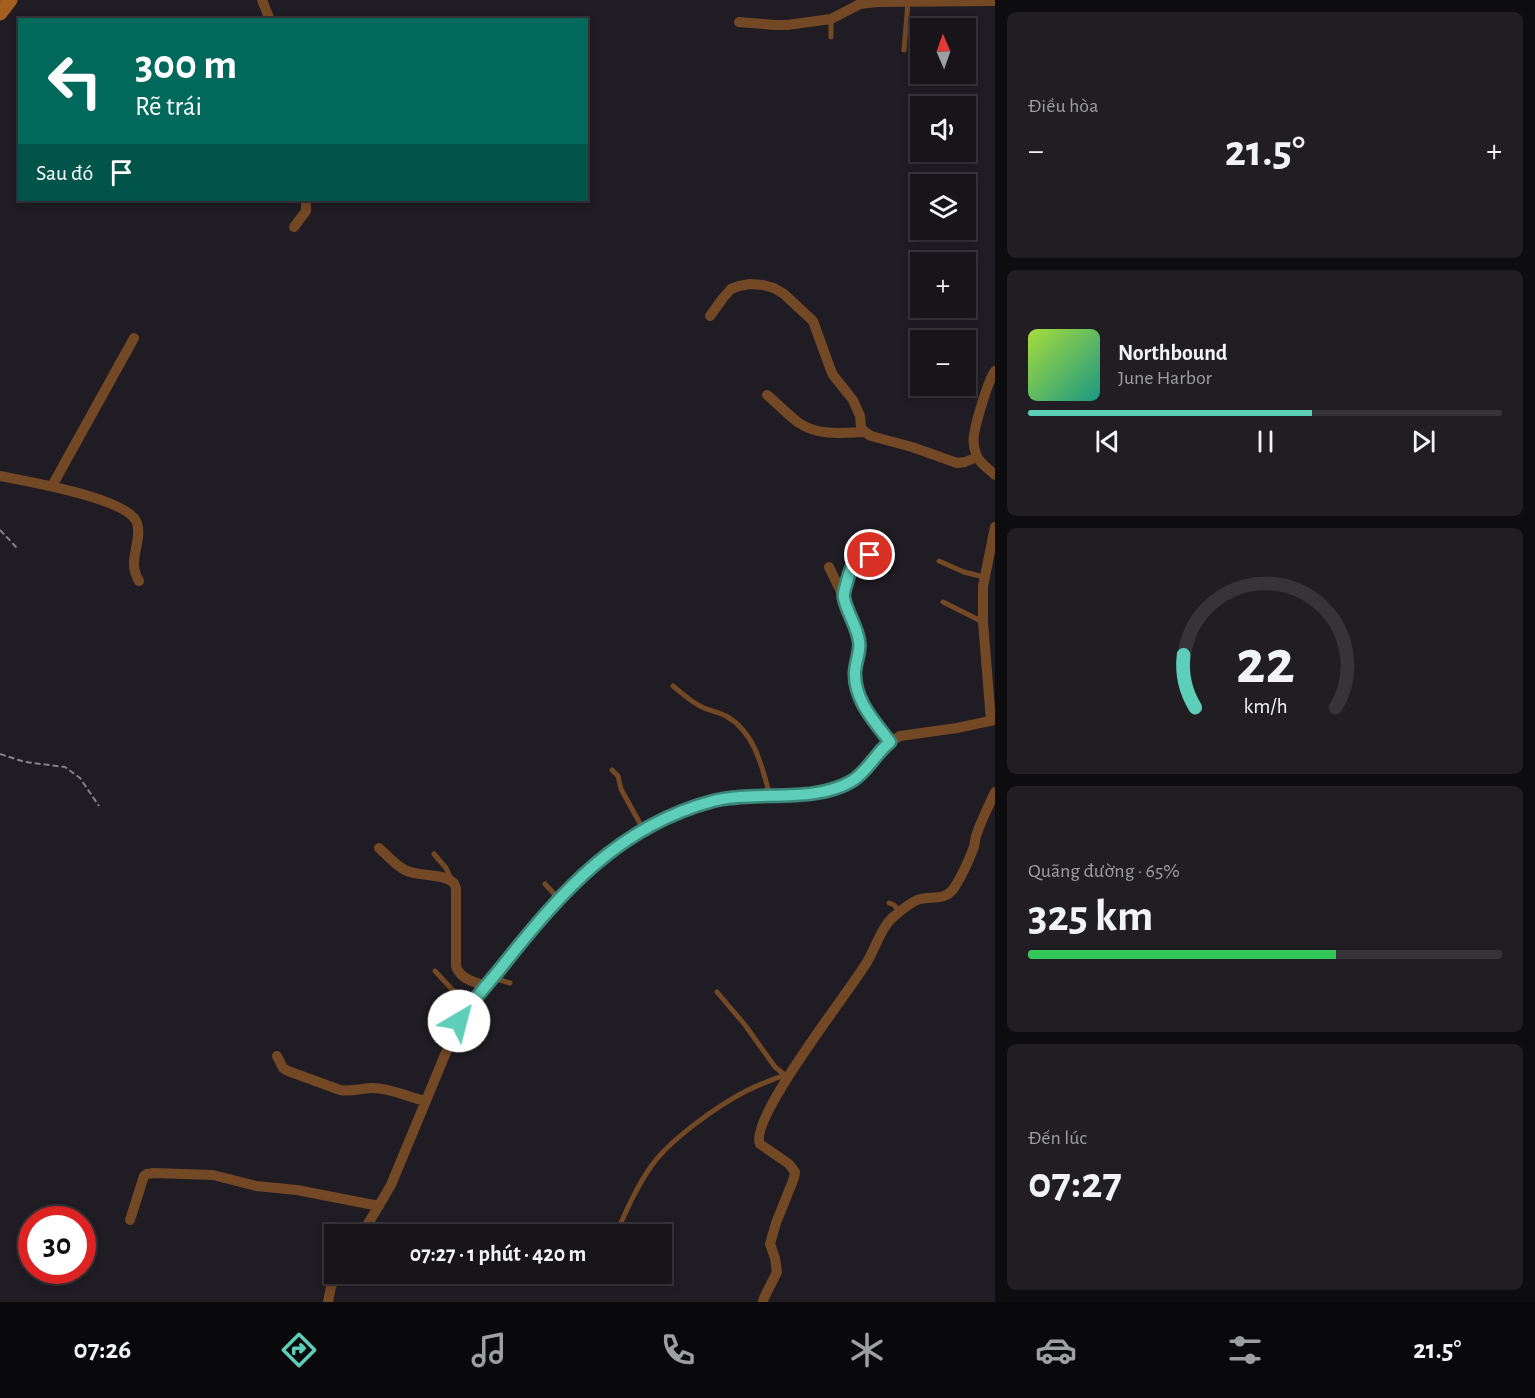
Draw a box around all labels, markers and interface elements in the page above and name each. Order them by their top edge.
north arrow [910,18,976,84]
map controls [910,18,976,396]
icon: left [36,42,114,120]
text: 300 m [135,44,237,86]
text: Rẽ trái [135,93,202,120]
button: sound [910,96,976,162]
text: Điều hòa [1028,96,1098,116]
text: 21.5° [1225,129,1305,174]
text: − [1028,135,1044,168]
text: + [1486,135,1502,168]
icon: arrive [105,156,138,189]
text: Sau đó [36,162,93,184]
button: layers [910,174,976,240]
button: + [910,252,976,318]
button: − [910,330,976,396]
text: Northbound [1118,342,1227,364]
text: June Harbor [1118,368,1212,388]
icon: previous [1091,425,1124,458]
icon: pause [1249,425,1282,458]
icon: next [1407,425,1440,458]
pin [844,529,895,580]
icon: arrive [853,538,886,571]
text: 22 [1236,632,1294,694]
text: km/h [1243,696,1287,717]
text: Quãng đường · 65% [1028,861,1180,881]
text: 325 km [1028,894,1153,939]
position arrow [427,989,491,1053]
text: Đến lúc [1028,1128,1087,1148]
text: 07:27 [1028,1161,1122,1206]
speed limit sign: 30 [18,1206,96,1284]
text: 07:27 · 1 phút · 420 m [410,1243,586,1265]
icon: directions [278,1329,320,1371]
icon: music [468,1329,510,1371]
icon: phone [657,1329,699,1371]
icon: climate [846,1329,888,1371]
icon: car [1035,1329,1077,1371]
icon: filters [1224,1329,1266,1371]
text: 07:26 [74,1336,131,1363]
text: 21.5° [1413,1336,1461,1363]

